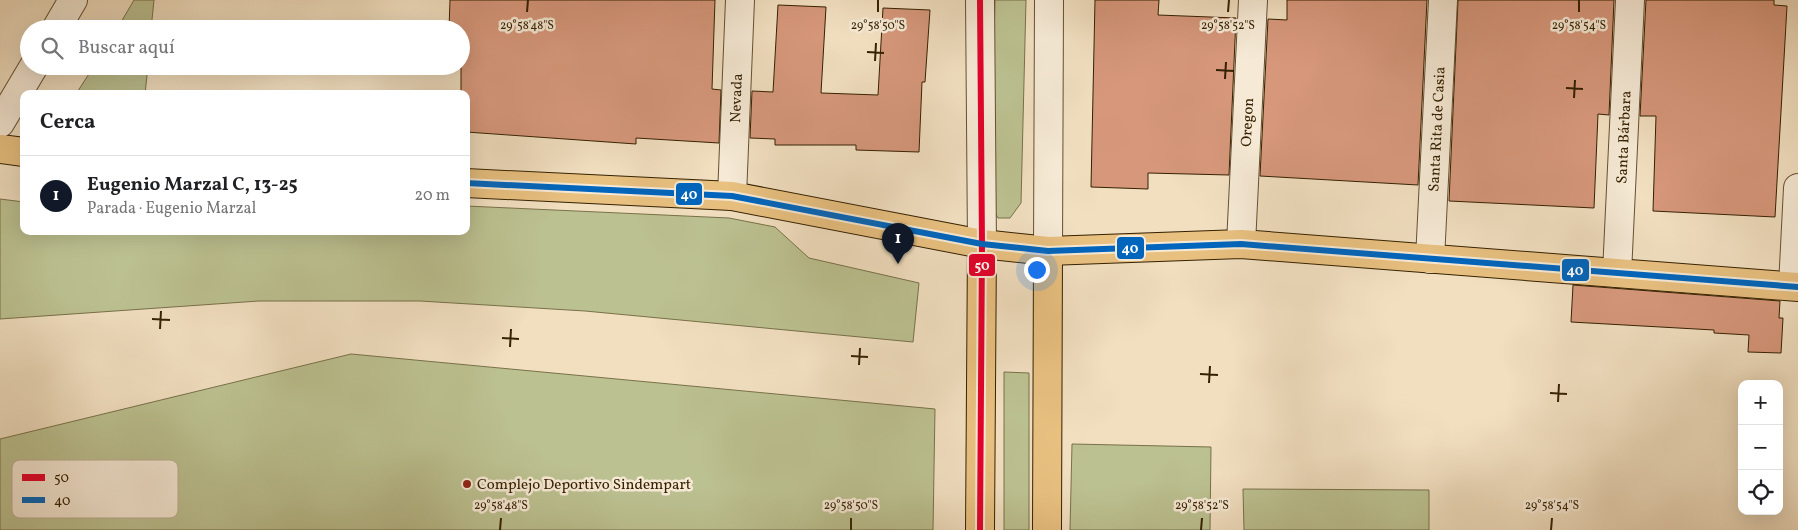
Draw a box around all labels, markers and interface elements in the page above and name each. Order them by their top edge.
text: 29°58'48"S [500,18,554,34]
text: 29°58'50"S [851,18,905,34]
text: 29°58'52"S [1201,18,1255,34]
text: 29°58'54"S [1552,18,1606,34]
search box [20,20,470,75]
icon: search [38,34,66,62]
text: Buscar aquí [78,35,175,61]
street label: Santa Rita de Casia [1424,66,1452,192]
street label: Nevada [726,73,749,123]
street label: Santa Bárbara [1612,90,1638,184]
street label: Oregon [1237,97,1260,147]
text: Cerca [40,108,95,137]
text: Eugenio Marzal C, 13-25 [87,172,298,198]
line badge: 40 [675,182,703,206]
text: 1 [53,185,59,207]
text: 20 m [415,185,450,207]
text: 40 [681,186,698,205]
text: Parada · Eugenio Marzal [87,198,256,220]
pin: 1 [882,223,914,264]
line badge: 40 [1116,236,1145,260]
text: 40 [1122,240,1139,259]
line badge: 50 [968,253,996,277]
text: 50 [974,257,990,276]
your location [1024,257,1050,283]
line badge: 40 [1561,258,1590,282]
text: 40 [1567,262,1584,281]
map controls [1738,380,1783,515]
button: + [1738,380,1783,425]
button: − [1738,425,1783,470]
legend [12,460,178,518]
text: 50 [54,469,69,488]
button: locate [1738,470,1783,515]
place label: Complejo Deportivo Sindempart [477,475,691,496]
marker: Complejo Deportivo Sindempart [461,478,473,490]
text: 40 [54,492,71,511]
text: 29°58'48"S [474,498,528,514]
text: 29°58'50"S [824,498,878,514]
text: 29°58'52"S [1175,498,1229,514]
text: 29°58'54"S [1525,498,1579,514]

